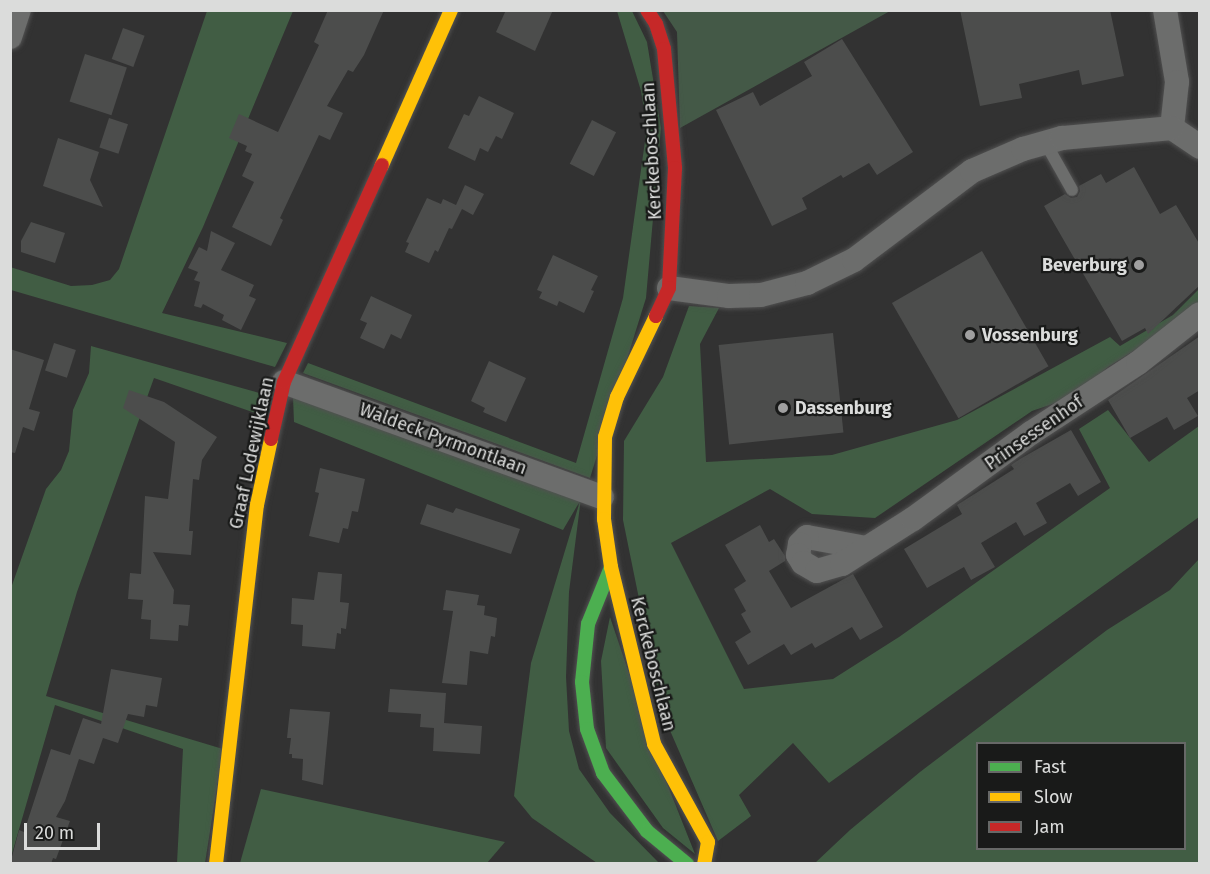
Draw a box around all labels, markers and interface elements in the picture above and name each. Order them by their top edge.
street label: Kerckeboschlaan [638,82,666,220]
place label: Beverburg [1042,254,1127,276]
marker: Beverburg [1132,258,1146,272]
place label: Vossenburg [982,324,1078,346]
marker: Vossenburg [963,328,977,342]
street label: Graaf Lodewijklaan [225,375,279,531]
street label: Prinsessenhof [981,391,1087,475]
place label: Dassenburg [795,397,892,419]
street label: Waldeck Pyrmontlaan [356,399,530,479]
marker: Dassenburg [776,401,790,415]
street label: Kerckeboschlaan [626,594,680,734]
legend [976,742,1186,850]
text: Fast [1034,756,1066,778]
text: Slow [1034,786,1072,808]
scale bar [27,811,104,849]
text: Jam [1034,816,1065,838]
text: 20 m [35,822,74,844]

